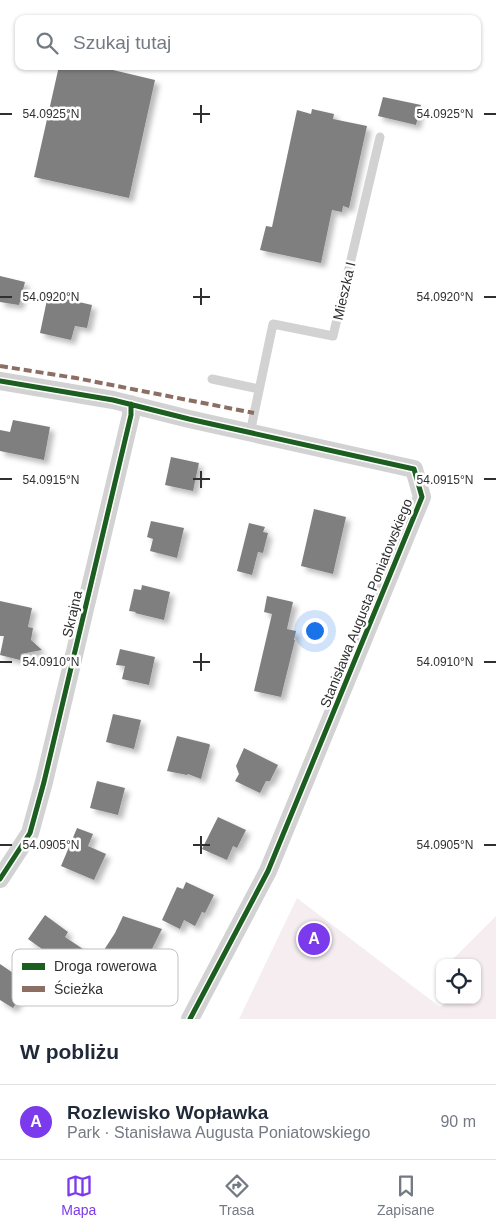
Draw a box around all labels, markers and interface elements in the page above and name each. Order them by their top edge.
search box [15,15,481,70]
icon: search [33,29,61,57]
text: Szukaj tutaj [73,32,171,53]
text: 54.0925°N [23,107,79,121]
text: 54.0925°N [417,107,473,121]
street label: Mieszka I [330,260,358,322]
text: 54.0920°N [23,290,79,304]
text: 54.0920°N [417,290,473,304]
text: 54.0915°N [23,473,79,487]
text: 54.0915°N [417,473,473,487]
street label: Stanisława Augusta Poniatowskiego [317,496,415,710]
street label: Skrajna [59,589,85,639]
your location [302,618,328,644]
text: 54.0910°N [23,655,79,669]
text: 54.0910°N [417,655,473,669]
text: 54.0905°N [23,838,79,852]
text: 54.0905°N [417,838,473,852]
pin: A [298,920,330,958]
legend [12,949,178,1006]
text: Droga rowerowa [54,958,157,974]
map controls [436,959,481,1004]
button: locate [436,959,481,1004]
text: Ścieżka [54,980,103,997]
text: W pobliżu [20,1040,119,1063]
text: Rozlewisko Wopławka [67,1102,268,1123]
text: A [30,1113,42,1130]
text: 90 m [440,1113,476,1130]
text: Park · Stanisława Augusta Poniatowskiego [67,1124,370,1141]
tab: Mapa [61,1172,96,1218]
tab: Trasa [219,1172,254,1218]
tab: Zapisane [377,1172,435,1218]

